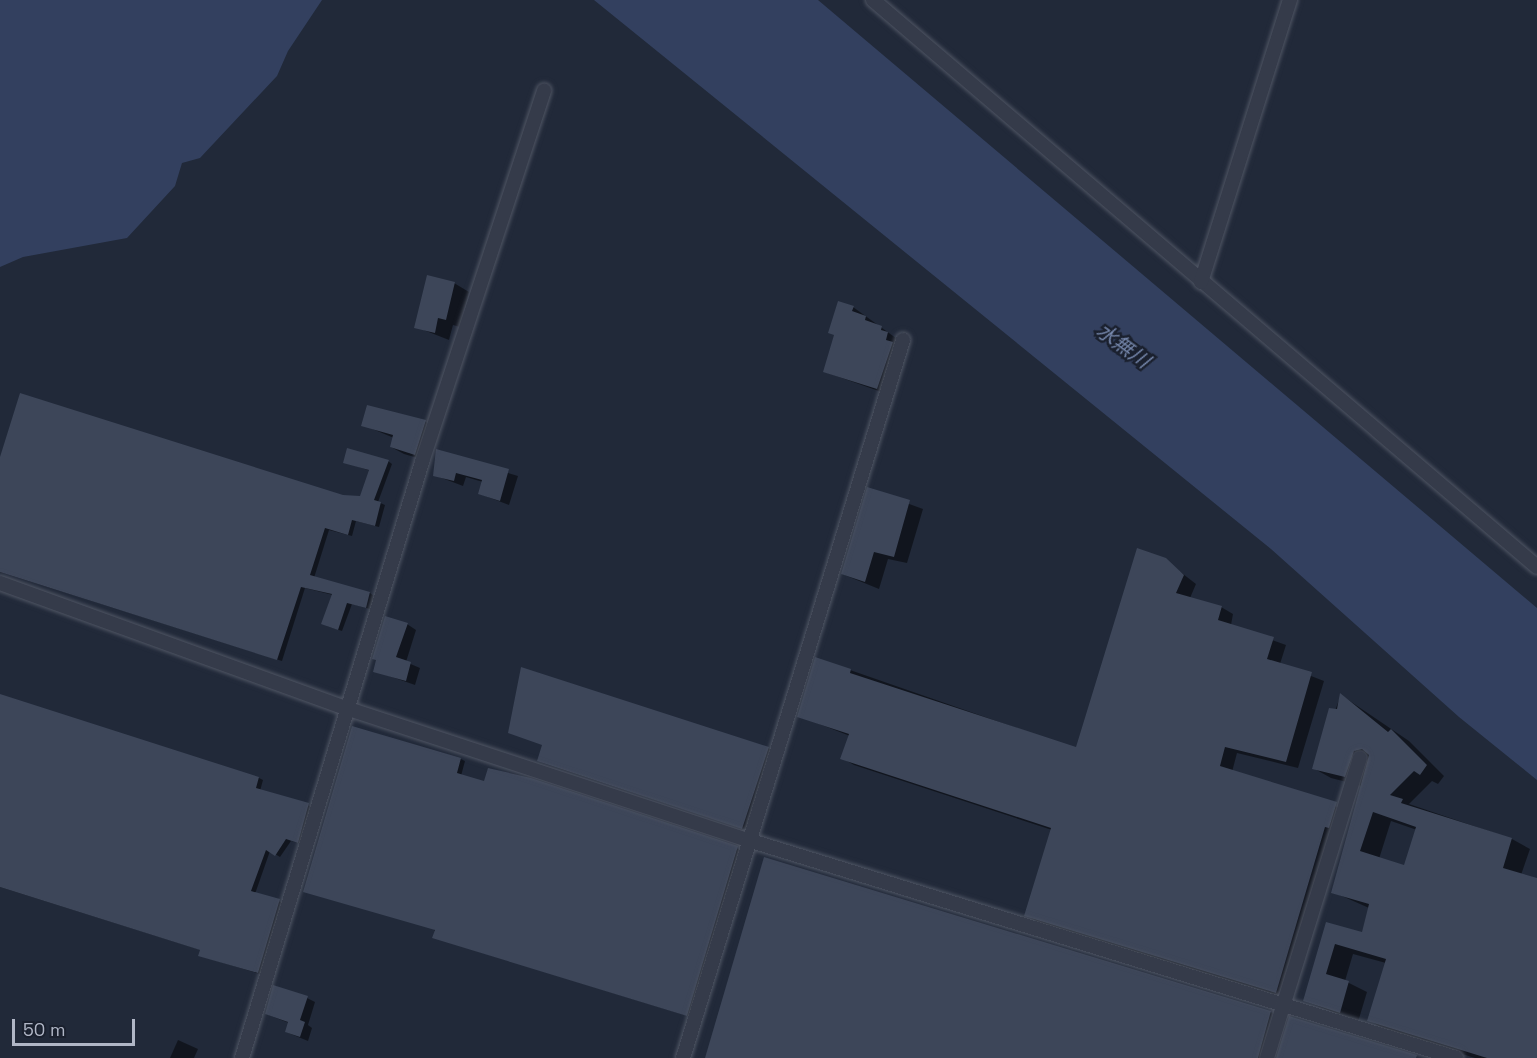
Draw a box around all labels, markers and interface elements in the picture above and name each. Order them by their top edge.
water label: 水無川 [1092,319,1154,373]
scale bar [15,1007,138,1045]
text: 50 m [23,1018,65,1041]

